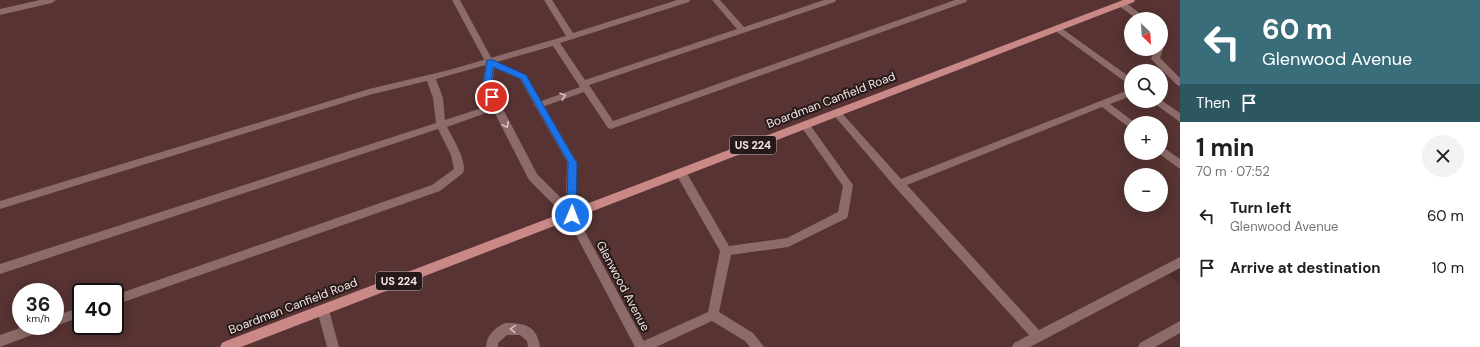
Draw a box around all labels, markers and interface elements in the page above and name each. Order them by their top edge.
text: 60 m [1262,11,1332,48]
north arrow [1124,12,1168,56]
map controls [1124,12,1168,212]
icon: left [1196,16,1248,68]
text: Glenwood Avenue [1262,47,1412,71]
button: search [1124,64,1168,108]
street label: Boardman Canfield Road [764,68,898,132]
pin [475,80,509,114]
icon: arrive [481,86,503,108]
icon: arrive [1238,92,1260,114]
one-way arrow [559,93,566,101]
text: Then [1196,93,1230,113]
button: + [1124,116,1168,160]
one-way arrow [501,121,509,128]
text: 1 min [1196,132,1254,163]
button: close [1422,135,1464,177]
road number: US 224 [730,136,776,154]
text: 70 m · 07:52 [1196,163,1270,180]
button: − [1124,168,1168,212]
position arrow [551,194,593,236]
text: Turn left [1230,198,1291,218]
icon: left [1196,205,1218,227]
text: 60 m [1427,206,1464,226]
text: Glenwood Avenue [1230,218,1338,235]
street label: Glenwood Avenue [592,238,654,334]
icon: arrive [1196,257,1218,279]
text: Arrive at destination [1230,258,1381,278]
text: 10 m [1432,258,1464,278]
road number: US 224 [376,272,422,290]
street label: Boardman Canfield Road [226,274,360,338]
speed limit sign: 40 [72,283,124,335]
text: 36 [26,291,50,317]
text: km/h [26,312,50,325]
one-way arrow [510,325,516,333]

